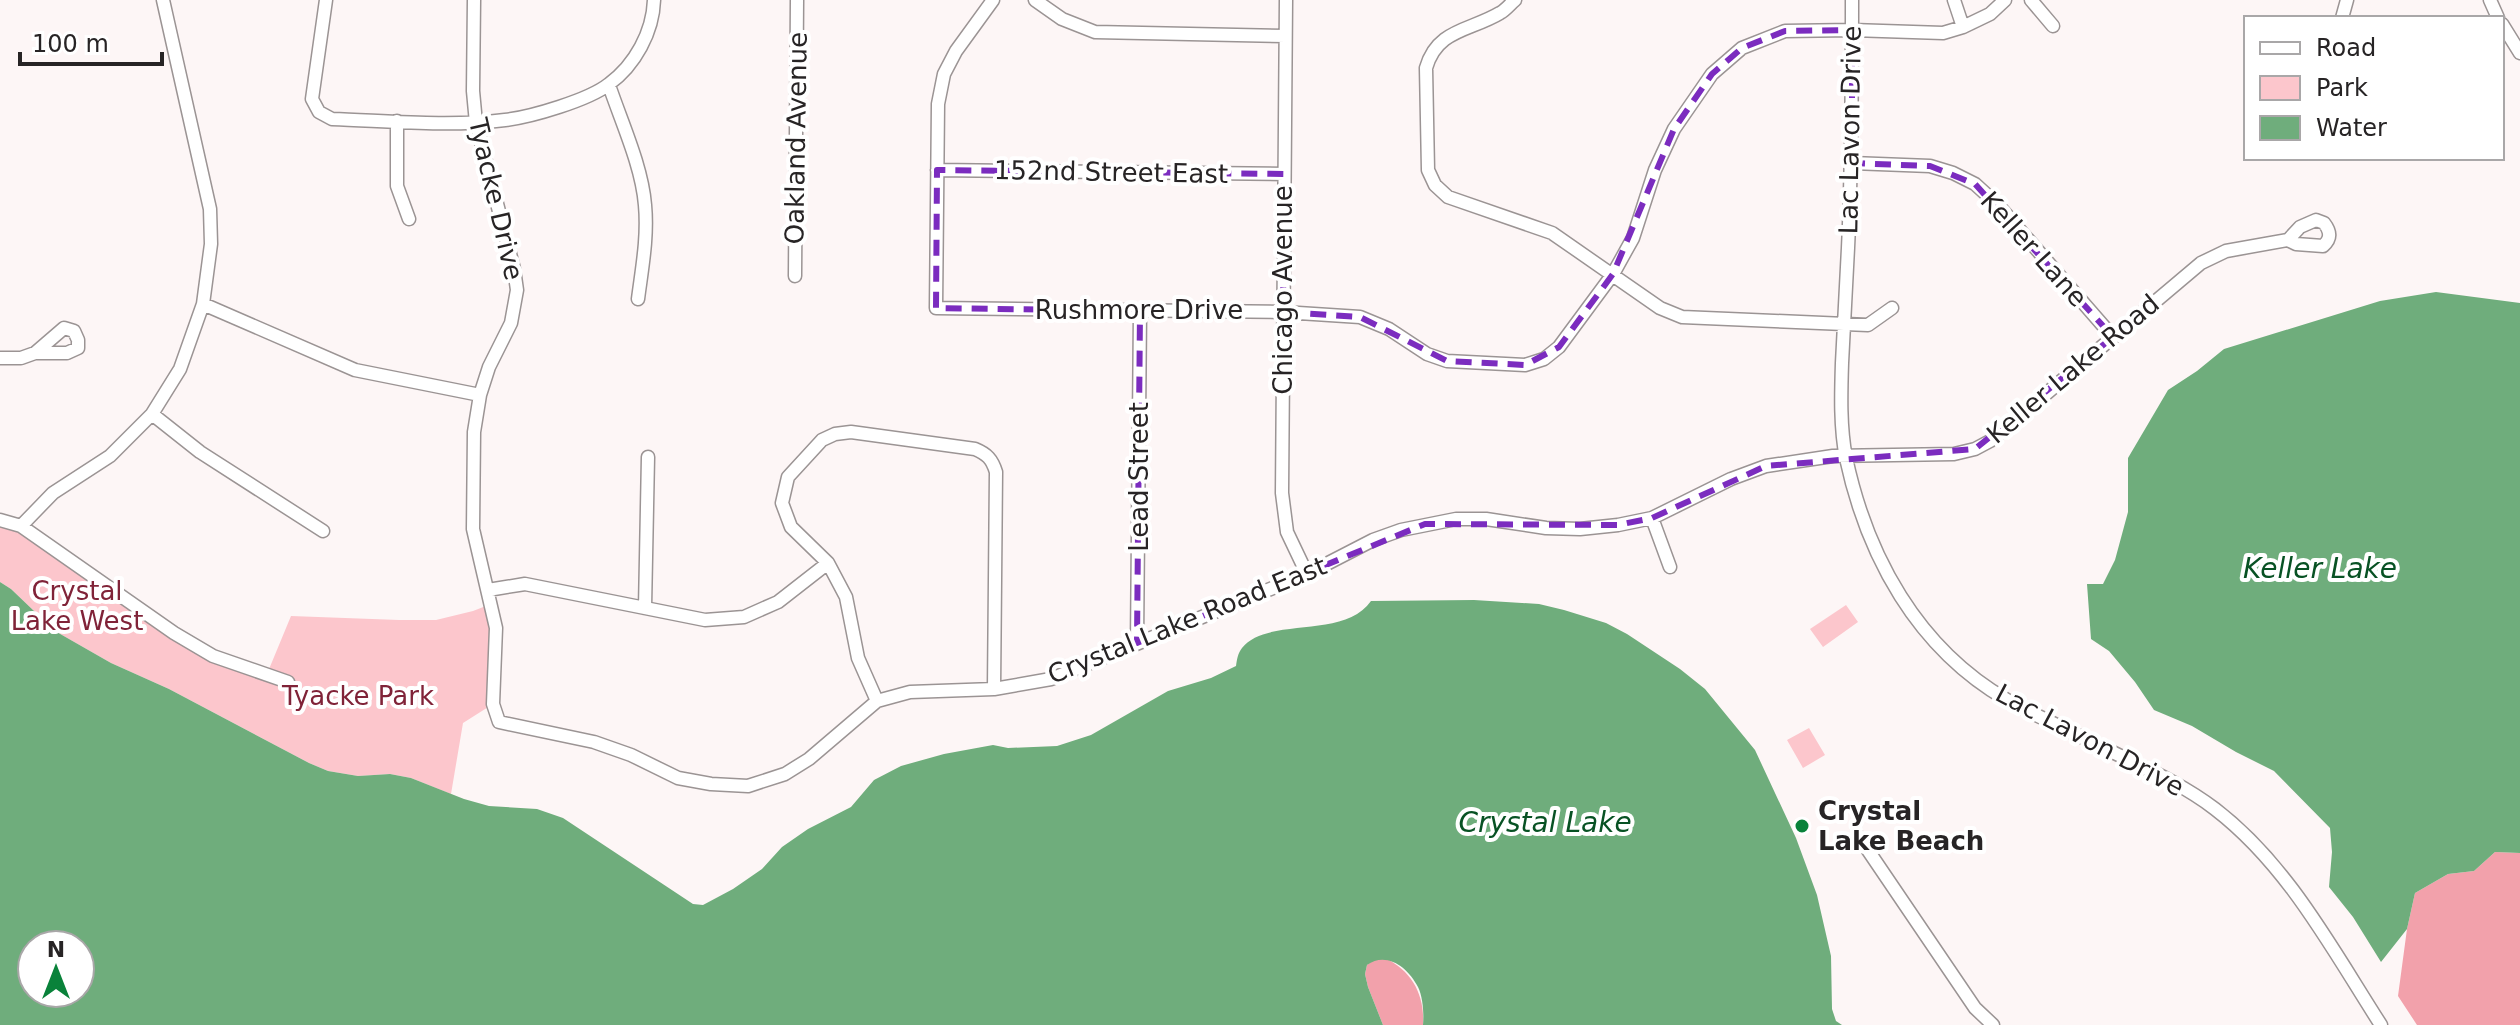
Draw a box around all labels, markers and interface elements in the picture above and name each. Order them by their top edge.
scale bar [20,16,162,66]
legend [2244,16,2504,160]
street label: Lac Lavon Drive [1833,25,1867,235]
text: 100 m [32,30,109,58]
street label: Oakland Avenue [779,32,813,244]
text: Road [2316,34,2376,62]
text: Park [2316,74,2368,102]
street label: Tyacke Drive [463,114,529,283]
text: Water [2316,114,2387,142]
street label: 152nd Street East [994,155,1228,189]
street label: Chicago Avenue [1268,185,1298,395]
street label: Keller Lane [1975,185,2093,313]
street label: Keller Lake Road [1981,288,2165,450]
street label: Rushmore Drive [1035,295,1243,325]
street label: Lead Street [1124,402,1154,552]
street label: Crystal Lake Road East [1043,550,1331,690]
water label: Keller Lake [2243,552,2397,585]
park label: Crystal Lake West [11,576,143,636]
street label: Lac Lavon Drive [1991,678,2189,802]
park label: Tyacke Park [281,681,434,711]
place label: Crystal Lake Beach [1818,796,1984,856]
water label: Crystal Lake [1458,806,1632,839]
marker: Crystal Lake Beach [1793,817,1811,835]
north arrow [16,929,96,1009]
text: N [47,937,65,962]

